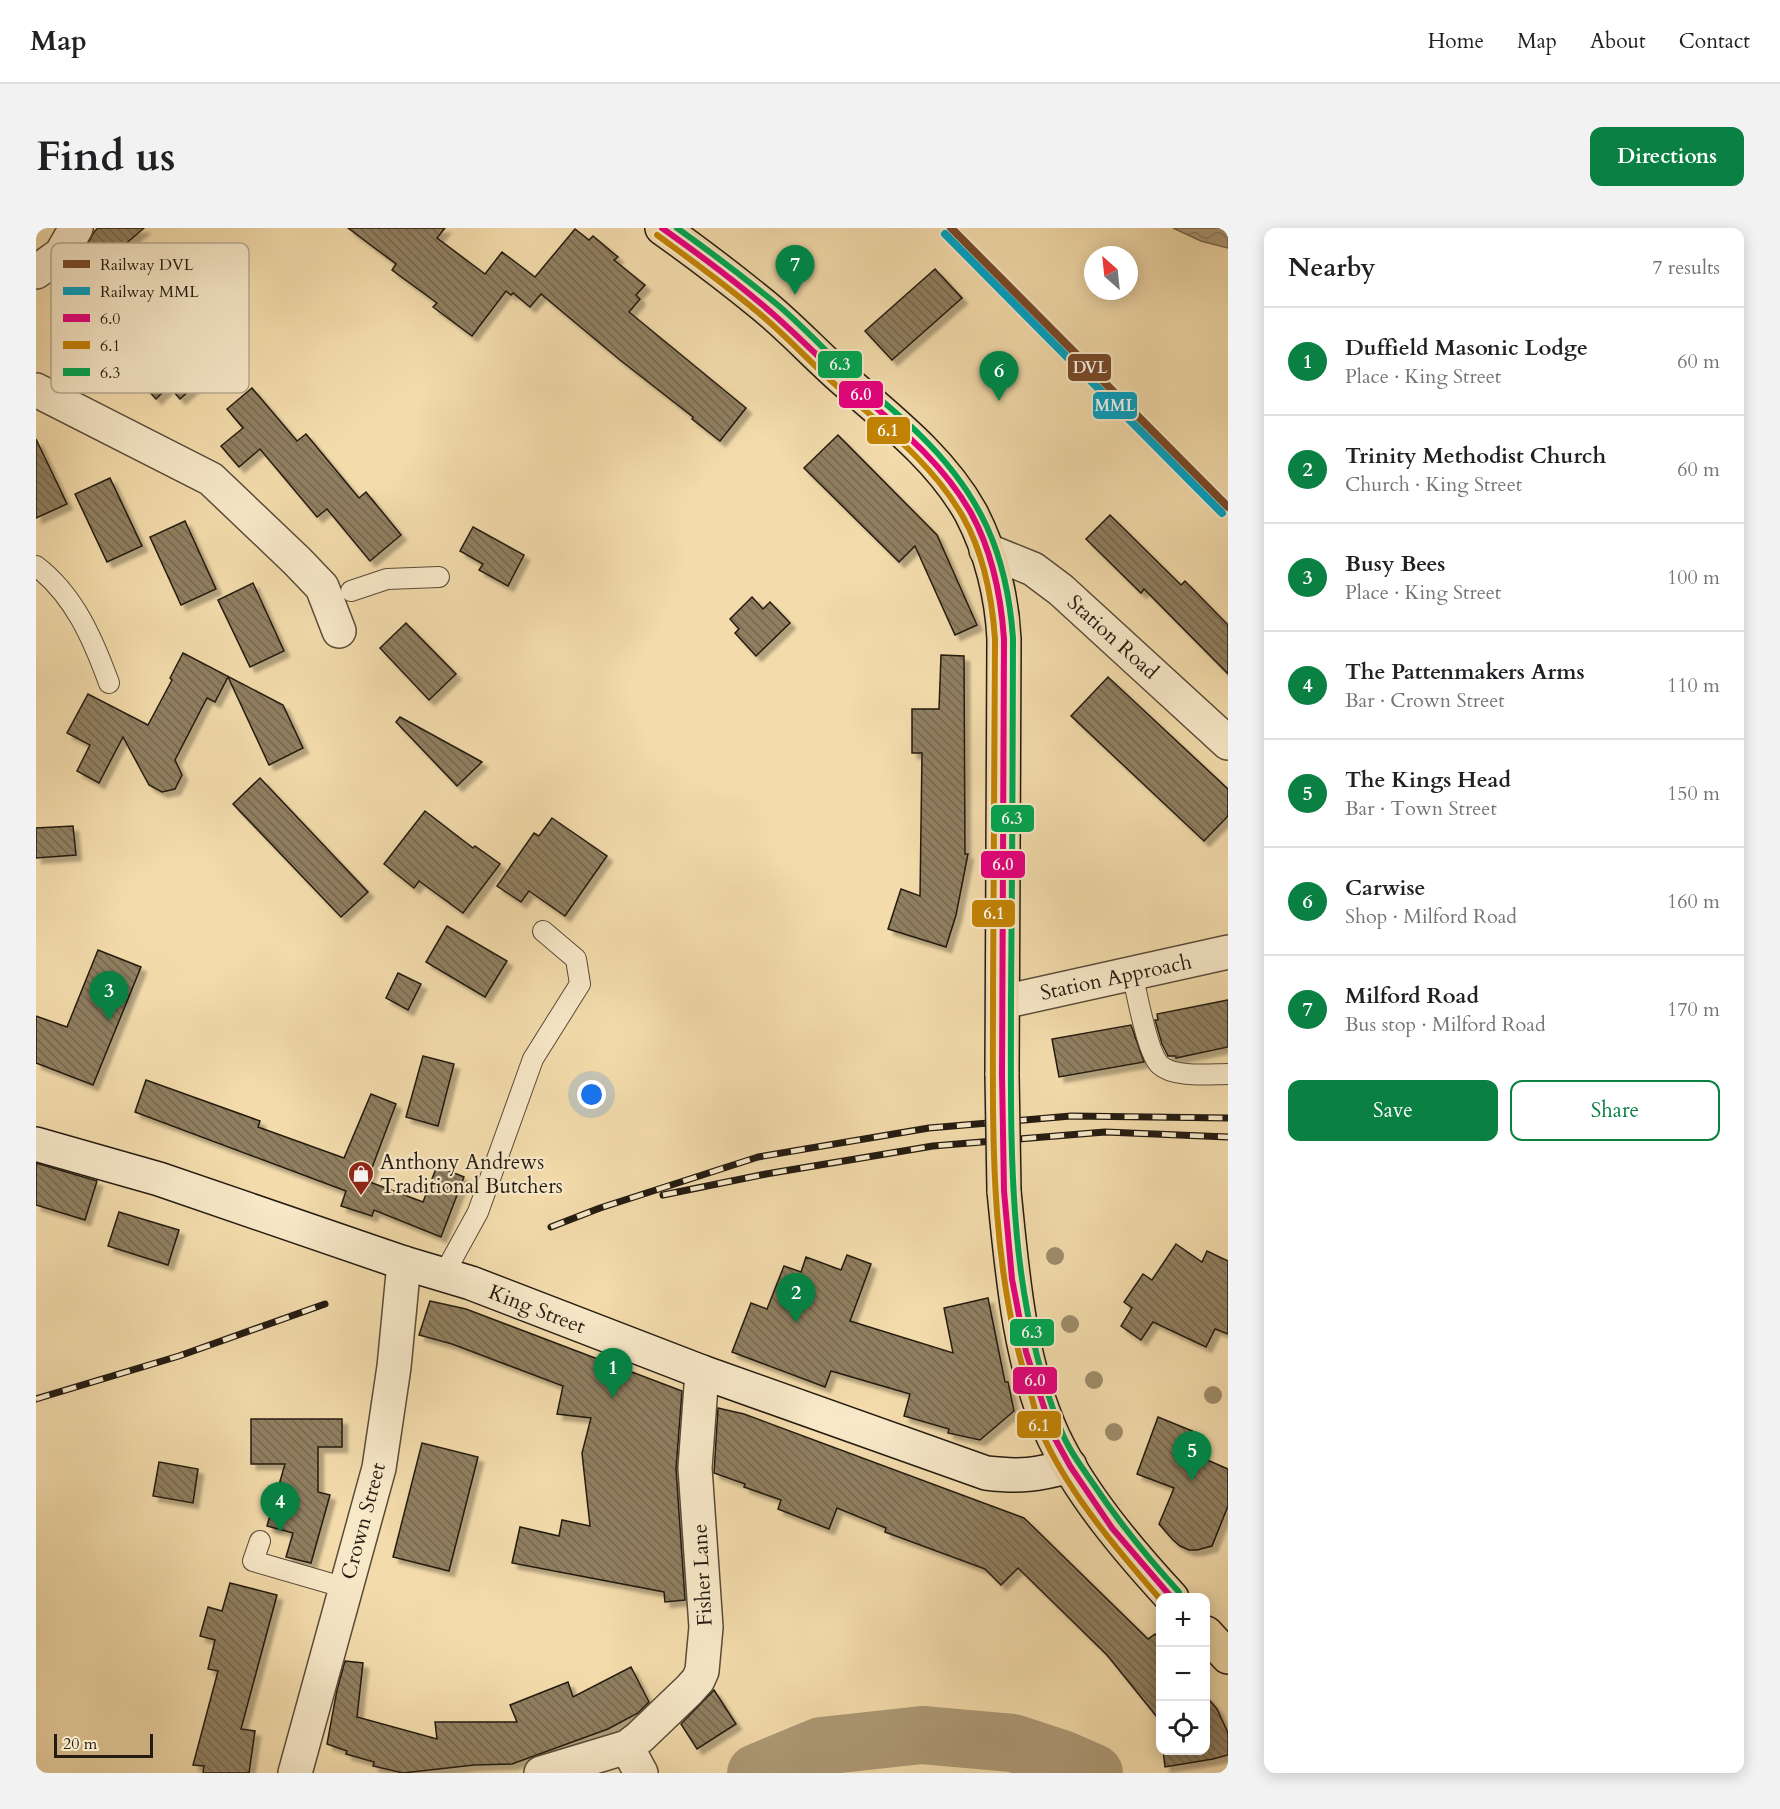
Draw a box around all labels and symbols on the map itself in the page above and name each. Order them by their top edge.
legend [51,243,249,393]
pin: 7 [776,245,814,295]
north arrow [1084,246,1138,300]
text: Railway DVL [100,254,194,276]
text: Railway MML [100,281,199,303]
text: 6.0 [100,308,120,330]
text: 6.1 [100,335,120,357]
line badge: 6.3 [817,350,863,379]
pin: 6 [980,352,1018,401]
line badge: DVL [1067,353,1112,382]
text: 6.3 [829,354,851,376]
text: DVL [1073,357,1108,379]
text: 6.3 [100,362,120,384]
line badge: 6.0 [838,380,884,409]
text: 6.0 [850,384,872,406]
line badge: MML [1092,391,1138,420]
text: MML [1094,395,1136,417]
line badge: 6.1 [866,416,911,445]
text: 6.1 [877,420,899,442]
street label: Station Road [1061,589,1165,686]
line badge: 6.3 [990,804,1035,833]
text: 6.3 [1001,808,1023,830]
line badge: 6.0 [980,850,1026,879]
text: 6.0 [992,854,1014,876]
line badge: 6.1 [971,899,1016,928]
text: 6.1 [983,903,1005,925]
street label: Station Approach [1038,947,1195,1008]
pin: 3 [90,972,128,1021]
your location [577,1080,606,1109]
place label: Anthony Andrews Traditional Butchers [380,1148,563,1201]
shop icon: Anthony Andrews Traditional Butchers [346,1159,376,1197]
pin: 2 [776,1274,816,1323]
street label: King Street [484,1278,590,1341]
line badge: 6.3 [1009,1318,1055,1347]
text: 6.3 [1021,1322,1043,1344]
pin: 1 [594,1348,632,1398]
line badge: 6.0 [1012,1366,1058,1395]
text: 6.0 [1024,1370,1046,1392]
line badge: 6.1 [1016,1410,1062,1439]
text: 6.1 [1028,1415,1050,1437]
pin: 5 [1172,1432,1212,1481]
street label: Crown Street [334,1459,393,1583]
pin: 4 [260,1482,300,1532]
street label: Fisher Lane [685,1523,720,1627]
scale bar [54,1731,153,1758]

